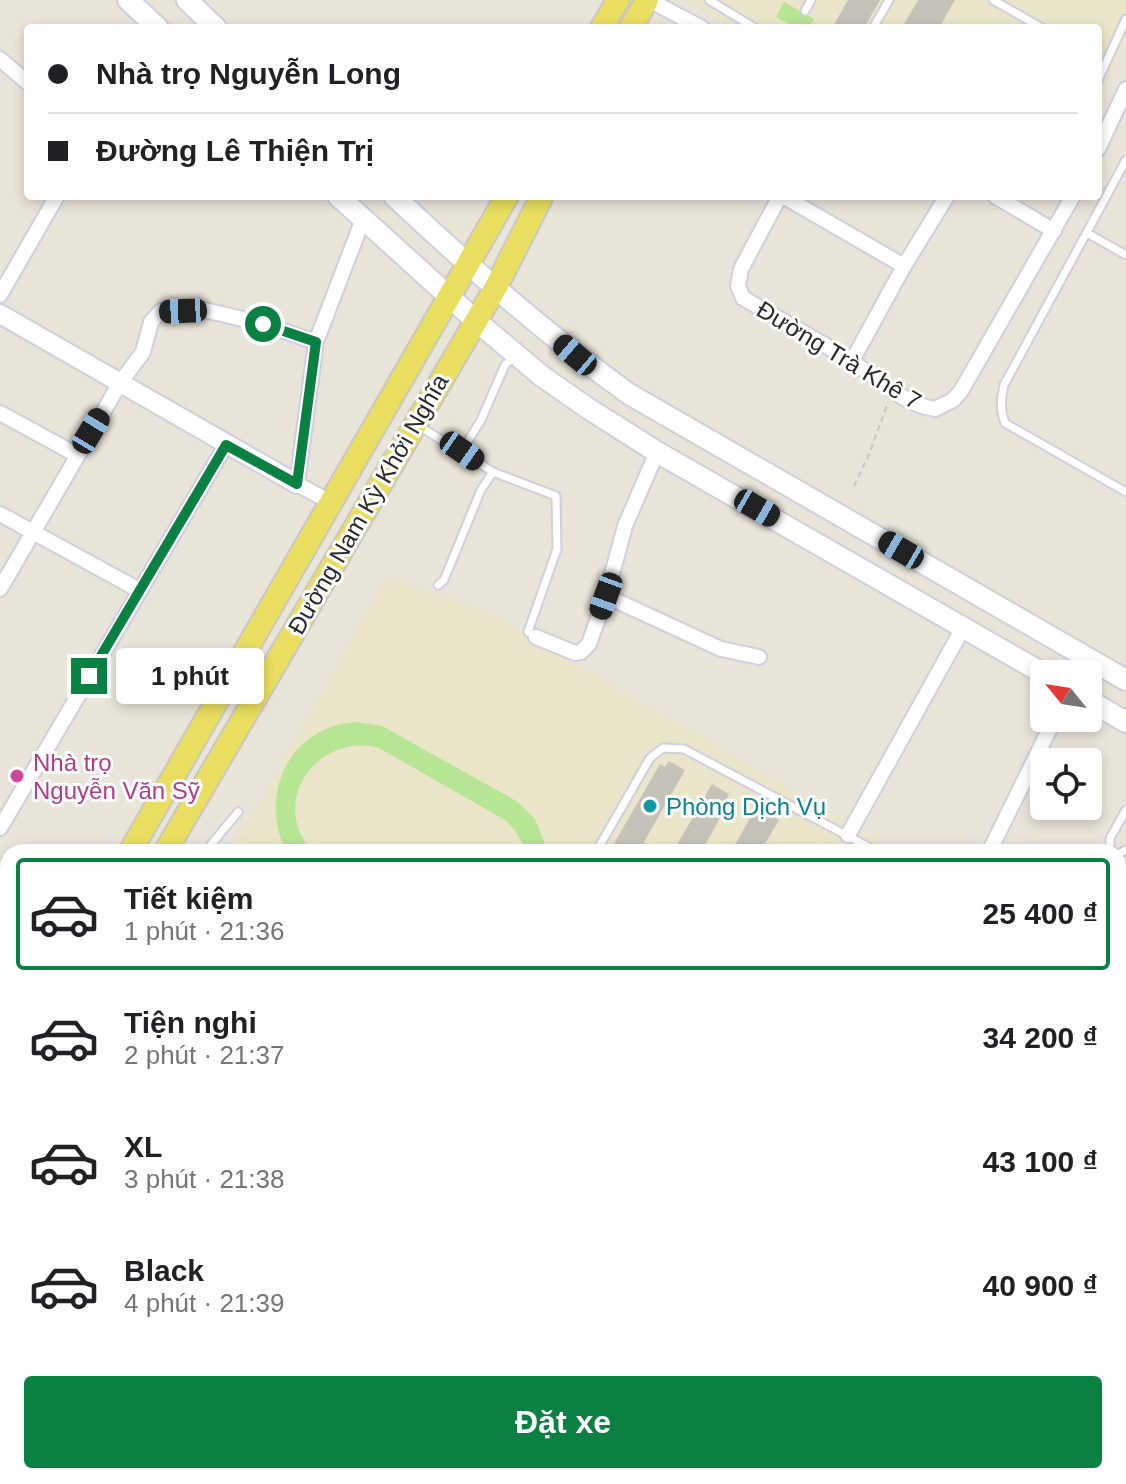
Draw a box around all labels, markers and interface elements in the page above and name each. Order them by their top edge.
text: Nhà trọ Nguyễn Long [96,57,401,90]
text: Đường Lê Thiện Trị [96,134,374,167]
street label: Đường Trà Khê 7 [752,295,926,415]
car [159,298,207,324]
route start [245,306,281,342]
car [549,330,601,380]
street label: Đường Nam Kỳ Khởi Nghĩa [282,369,454,639]
car [68,404,114,458]
car [435,427,489,475]
car [730,486,784,530]
car [874,528,928,572]
car [587,569,625,623]
callout: 1 phút [117,648,265,704]
route end [71,658,107,694]
north arrow [1030,660,1102,732]
map controls [1030,660,1102,820]
text: 1 phút [151,661,229,691]
button: locate [1030,748,1102,820]
place label: Nhà trọ Nguyễn Văn Sỹ [33,749,200,804]
marker: Nhà trọ Nguyễn Văn Sỹ [8,767,26,785]
place label: Phòng Dịch Vụ [666,793,826,820]
marker: Phòng Dịch Vụ [641,797,659,815]
icon: car [28,878,100,950]
text: Tiết kiệm [124,882,254,915]
text: 25 400 ₫ [983,897,1098,930]
text: 1 phút · 21:36 [124,916,284,946]
icon: car [28,1002,100,1074]
text: Tiện nghi [124,1006,257,1039]
text: 34 200 ₫ [983,1021,1098,1054]
text: 2 phút · 21:37 [124,1040,284,1070]
icon: car [28,1126,100,1198]
text: XL [124,1130,162,1163]
text: 43 100 ₫ [983,1145,1098,1178]
text: 3 phút · 21:38 [124,1164,284,1194]
icon: car [28,1250,100,1322]
text: Black [124,1254,204,1287]
text: 40 900 ₫ [983,1269,1098,1302]
text: 4 phút · 21:39 [124,1288,284,1318]
button: Đặt xe [24,1376,1102,1468]

